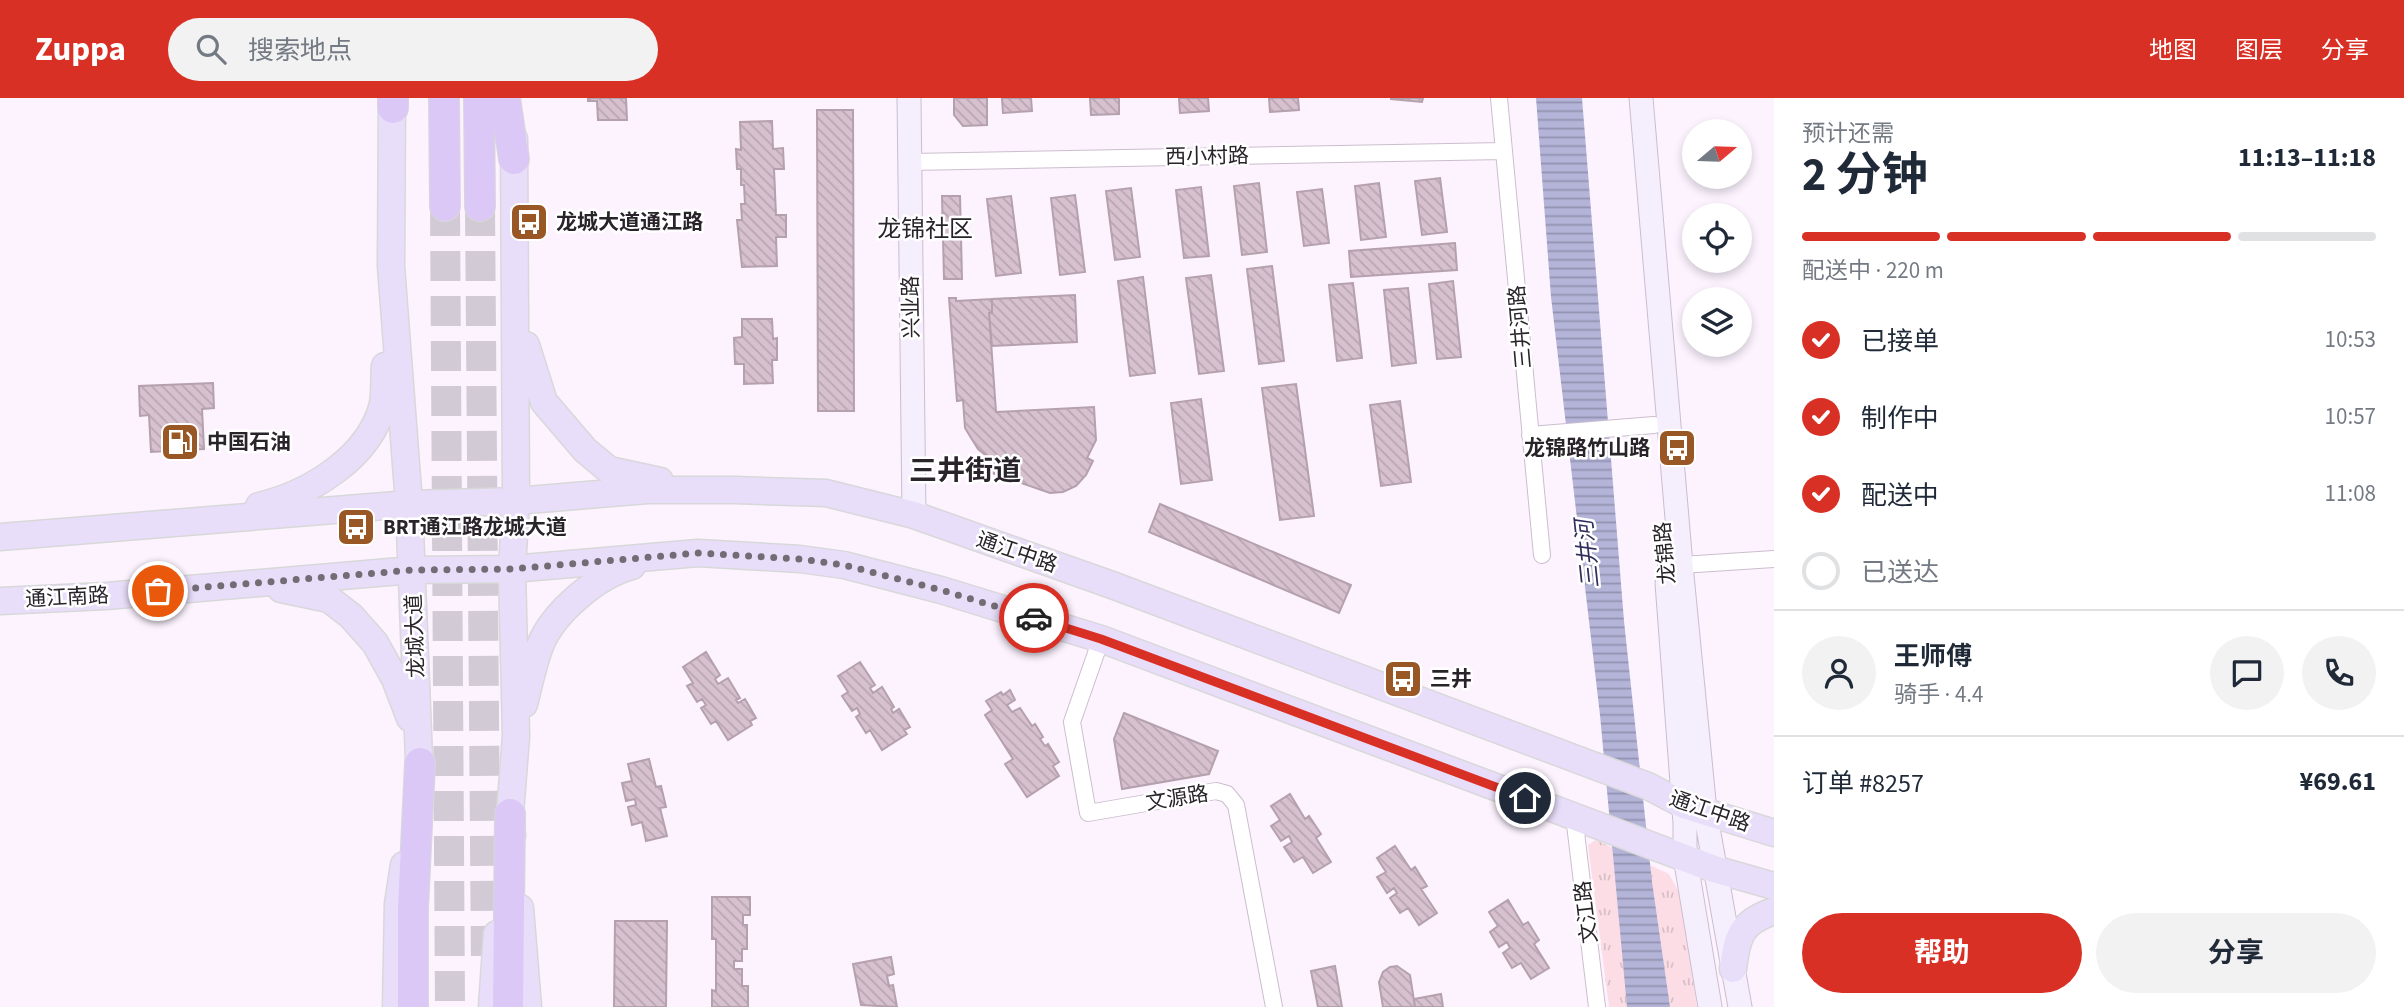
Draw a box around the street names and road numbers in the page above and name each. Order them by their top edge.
street label: 西小村路 [1165,140,1249,172]
street label: 兴业路 [895,275,927,339]
street label: 三井河路 [1501,284,1539,370]
street label: 龙锦路 [1647,520,1683,586]
street label: 通江中路 [972,524,1062,580]
street label: 通江南路 [24,580,110,614]
street label: 龙城大道 [399,594,431,678]
street label: 文源路 [1144,778,1210,818]
street label: 通江中路 [1665,783,1755,839]
street label: 文江路 [1567,879,1605,945]

